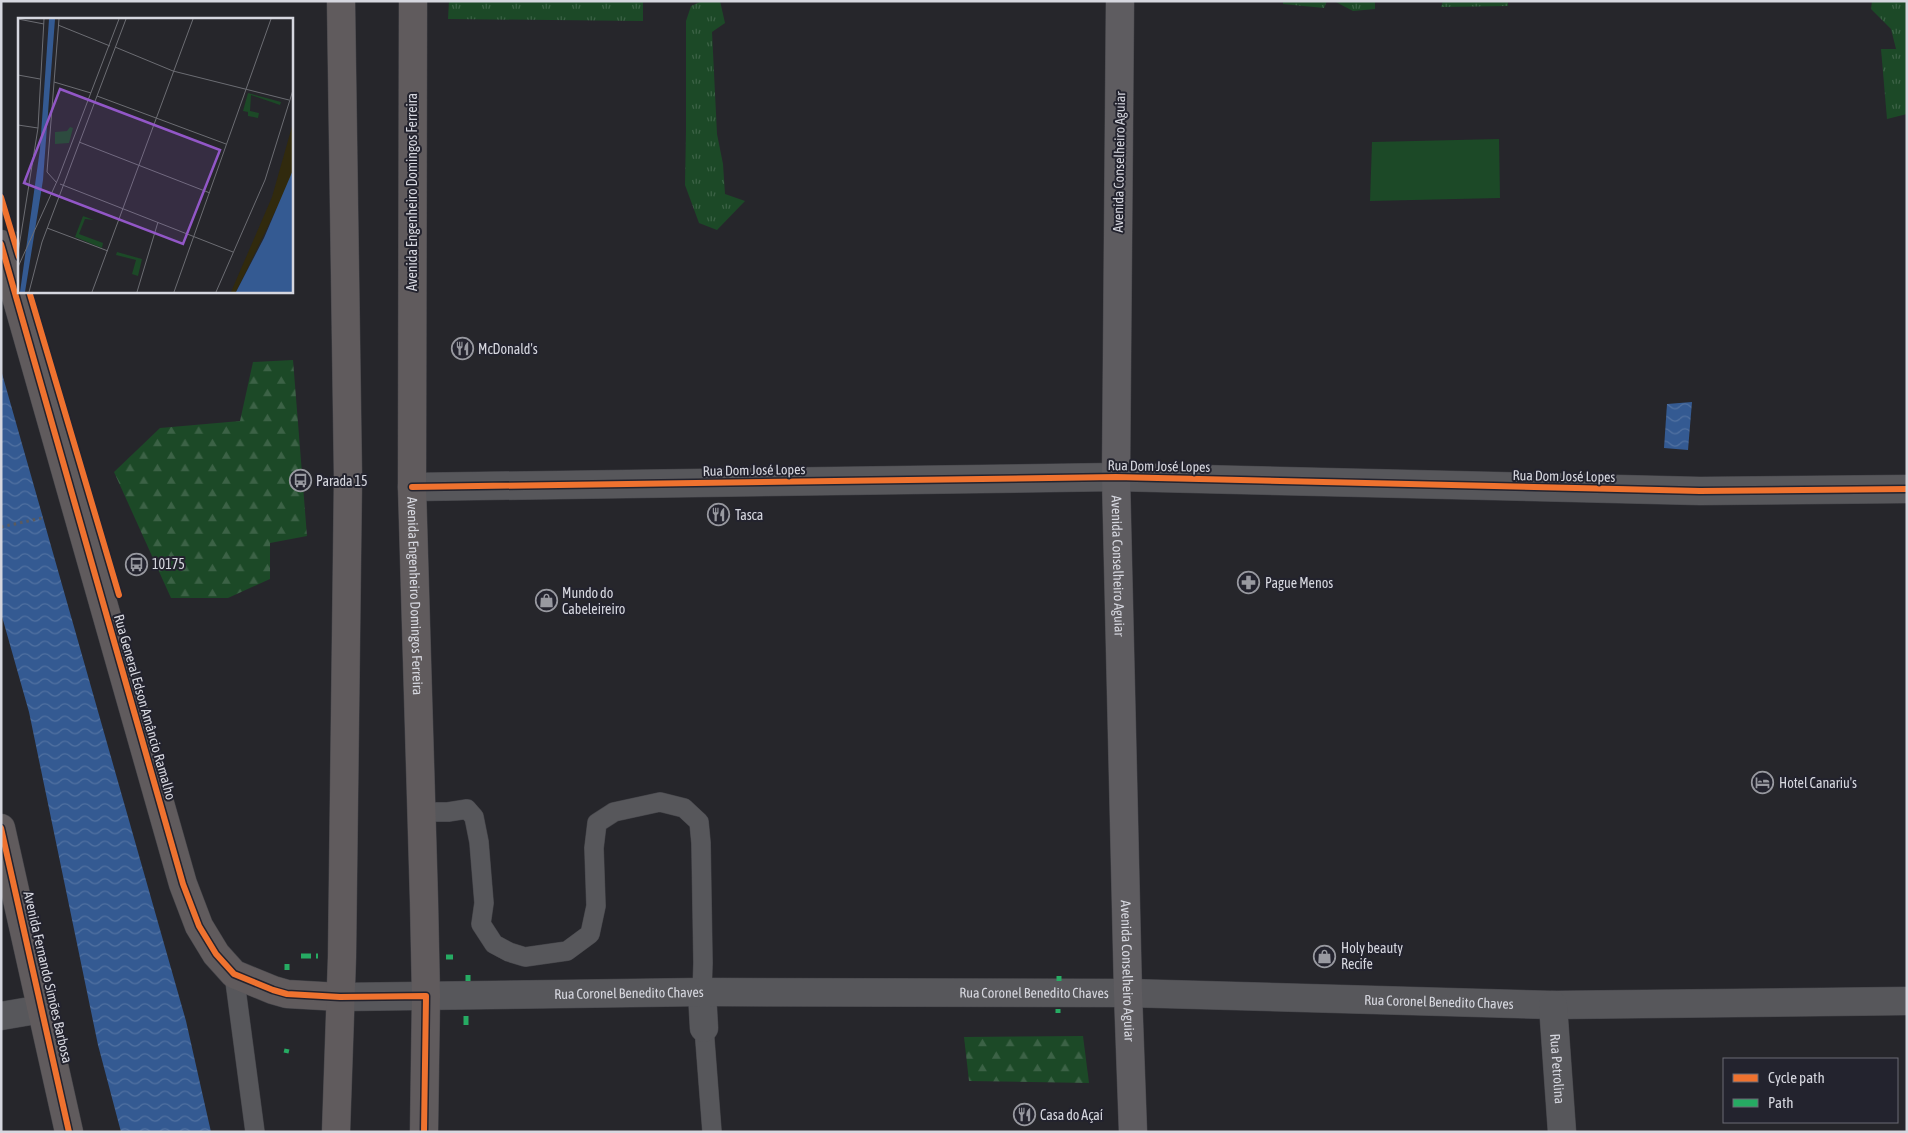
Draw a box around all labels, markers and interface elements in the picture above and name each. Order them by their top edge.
inset map [18,18,292,292]
street label: Avenida Conselheiro Aguiar [1110,90,1128,233]
street label: Avenida Engenheiro Domingos Ferreira [404,93,420,291]
restaurant icon: McDonald's [450,337,474,361]
place label: McDonald's [478,341,538,357]
street label: Rua Dom José Lopes [1107,457,1211,475]
street label: Rua Dom José Lopes [702,461,806,479]
street label: Rua Dom José Lopes [1512,467,1616,485]
bus stop icon: Parada 15 [288,469,312,493]
place label: Parada 15 [316,473,368,489]
street label: Avenida Conselheiro Aguiar [1108,495,1128,638]
street label: Avenida Engenheiro Domingos Ferreira [404,497,426,695]
restaurant icon: Tasca [707,503,731,527]
place label: Tasca [735,507,763,523]
bus stop icon: 10175 [124,552,148,576]
place label: 10175 [152,556,185,572]
pharmacy icon: Pague Menos [1237,571,1261,595]
place label: Pague Menos [1265,575,1333,591]
place label: Mundo do Cabeleireiro [562,585,625,617]
shop icon: Mundo do Cabeleireiro [534,589,558,613]
street label: Rua General Edson Amâncio Ramalho [111,612,179,802]
hotel icon: Hotel Canariu's [1751,771,1775,795]
place label: Hotel Canariu's [1779,775,1857,791]
street label: Avenida Fernando Simões Barbosa [20,889,76,1065]
street label: Avenida Conselheiro Aguiar [1118,900,1138,1043]
place label: Holy beauty Recife [1341,940,1403,972]
shop icon: Holy beauty Recife [1313,944,1337,968]
street label: Rua Coronel Benedito Chaves [554,984,704,1002]
street label: Rua Coronel Benedito Chaves [959,985,1109,1001]
street label: Rua Coronel Benedito Chaves [1364,992,1514,1012]
street label: Rua Petrolina [1547,1033,1568,1104]
legend [1723,1058,1898,1123]
text: Cycle path [1768,1069,1825,1086]
text: Path [1768,1094,1794,1111]
restaurant icon: Casa do Açaí [1012,1103,1036,1127]
place label: Casa do Açaí [1040,1107,1103,1123]

